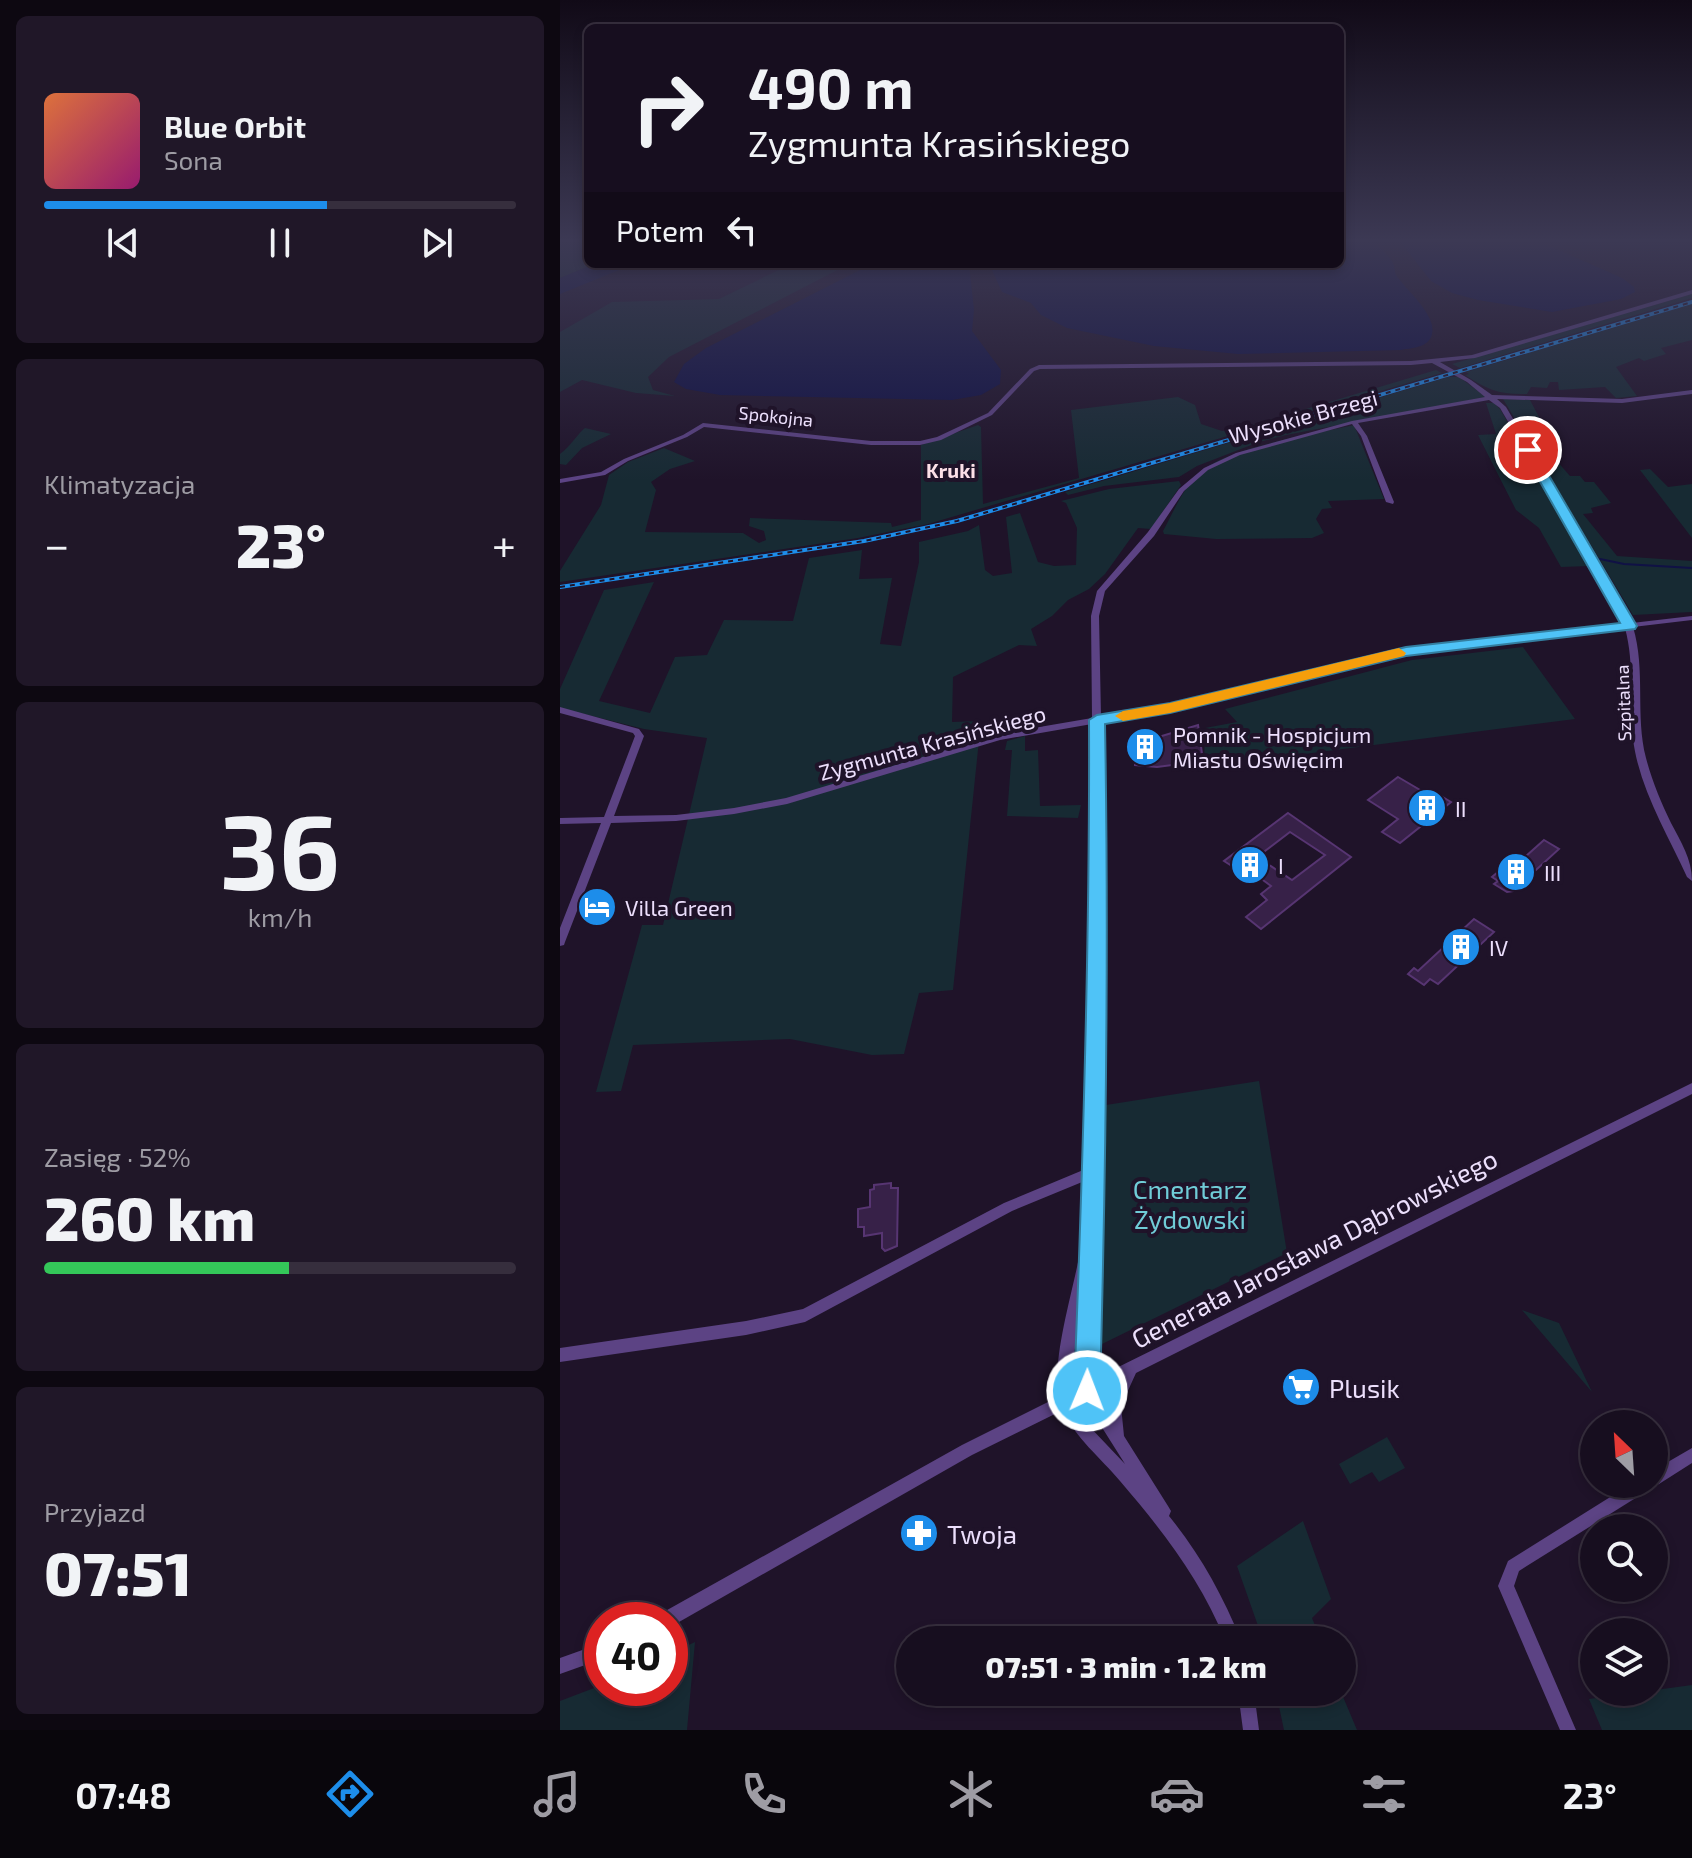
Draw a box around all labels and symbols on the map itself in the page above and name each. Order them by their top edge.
street label: Wysokie Brzegi [1226,384,1380,448]
street label: Spokojna [738,401,814,431]
pin [1494,416,1562,484]
district label: Kruki [926,458,976,482]
street label: Szpitalna [1611,664,1635,742]
street label: Zygmunta Krasińskiego [816,699,1048,785]
place label: Pomnik - Hospicjum Miastu Oświęcim [1173,721,1371,772]
building icon: Pomnik - Hospicjum Miastu Oświęcim [1124,726,1166,768]
building icon: II [1406,787,1448,829]
place label: II [1455,795,1467,821]
building icon: I [1229,844,1271,886]
building icon: III [1495,851,1537,893]
place label: I [1278,852,1284,878]
place label: III [1544,859,1561,885]
hotel icon: Villa Green [576,886,618,928]
place label: Villa Green [625,894,733,920]
building icon: IV [1440,926,1482,968]
place label: IV [1489,934,1509,960]
street label: Generała Jarosława Dąbrowskiego [1126,1142,1502,1354]
park label: Cmentarz Żydowski [1133,1173,1247,1234]
position arrow [1045,1349,1129,1433]
supermarket icon: Plusik [1280,1366,1322,1408]
place label: Plusik [1329,1372,1400,1403]
north arrow [1580,1410,1668,1498]
pharmacy icon: Twoja [898,1512,940,1554]
place label: Twoja [947,1518,1017,1549]
speed limit sign: 40 [584,1602,688,1706]

